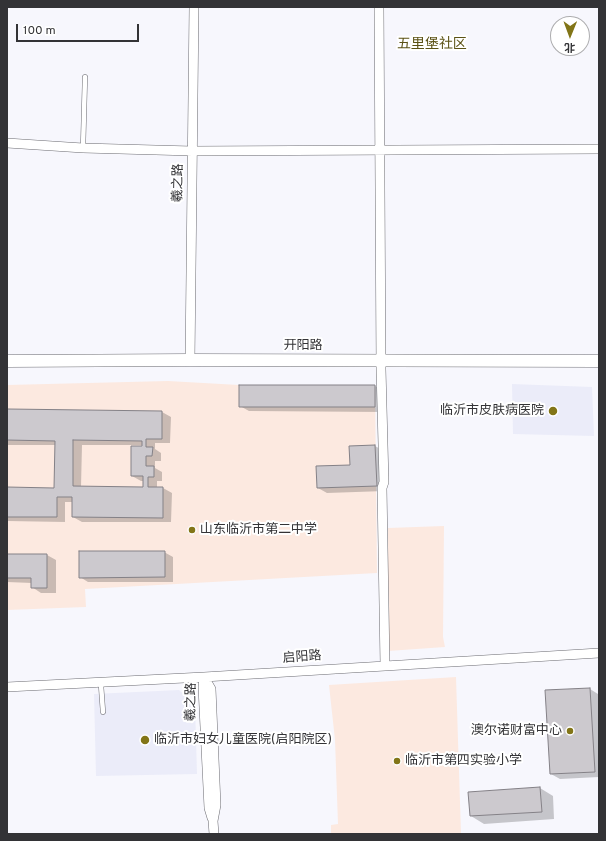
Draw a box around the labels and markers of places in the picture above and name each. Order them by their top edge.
place label: 临沂市皮肤病医院 [440,403,544,419]
marker: 临沂市皮肤病医院 [547,405,559,417]
place label: 山东临沂市第二中学 [200,522,317,538]
marker: 山东临沂市第二中学 [187,525,197,535]
place label: 澳尔诺财富中心 [471,723,562,739]
marker: 澳尔诺财富中心 [565,726,575,736]
place label: 临沂市妇女儿童医院(启阳院区) [154,732,332,748]
marker: 临沂市妇女儿童医院(启阳院区) [139,734,151,746]
place label: 临沂市第四实验小学 [405,753,522,769]
marker: 临沂市第四实验小学 [392,756,402,766]

